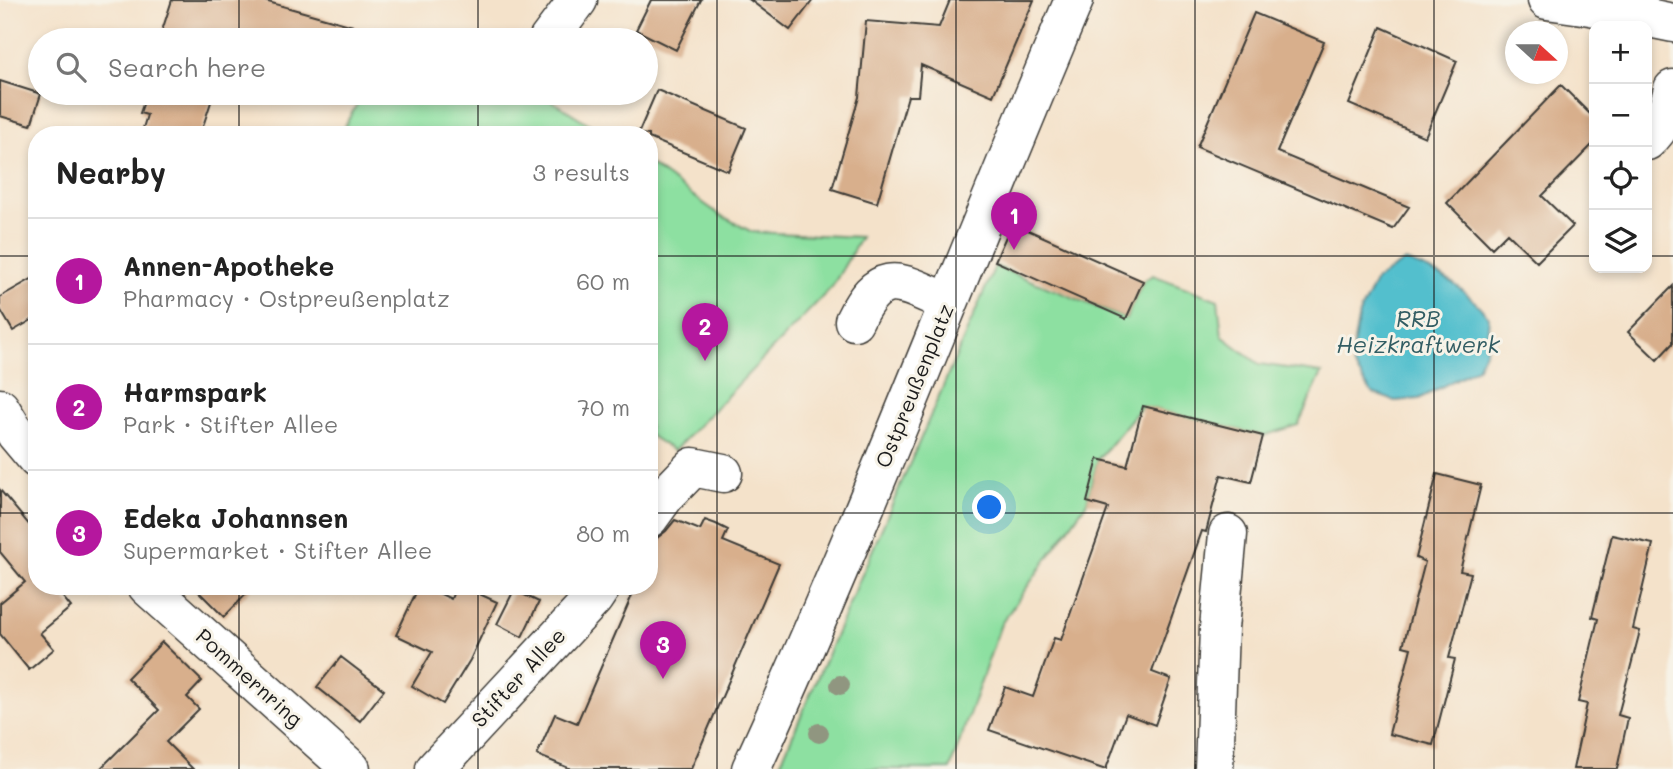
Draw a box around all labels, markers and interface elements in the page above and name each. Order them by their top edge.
north arrow [1505,21,1568,84]
map controls [1589,21,1652,273]
button: + [1589,21,1652,84]
search box [28,28,658,105]
icon: search [52,48,90,86]
text: Search here [108,50,266,84]
button: − [1589,84,1652,147]
button: locate [1589,147,1652,210]
text: Nearby [56,152,166,192]
text: 3 results [533,157,630,187]
pin: 1 [991,192,1037,250]
button: layers [1589,210,1652,273]
text: Annen-Apotheke [123,249,334,283]
text: 1 [74,266,84,296]
text: 60 m [576,266,630,296]
text: Pharmacy · Ostpreußenplatz [123,283,450,313]
street label: Ostpreußenplatz [868,300,959,471]
pin: 2 [682,303,728,361]
water label: RRB Heizkraftwerk [1336,303,1501,359]
text: Harmspark [123,375,267,409]
text: 2 [73,392,85,422]
text: 70 m [577,392,630,422]
text: Park · Stifter Allee [123,409,338,439]
your location [972,490,1006,524]
text: Edeka Johannsen [123,501,348,535]
text: 3 [72,518,86,548]
text: 80 m [576,518,630,548]
text: Supermarket · Stifter Allee [123,535,432,565]
pin: 3 [640,621,686,679]
street label: Pommernring [191,622,309,732]
street label: Stifter Allee [465,622,571,732]

